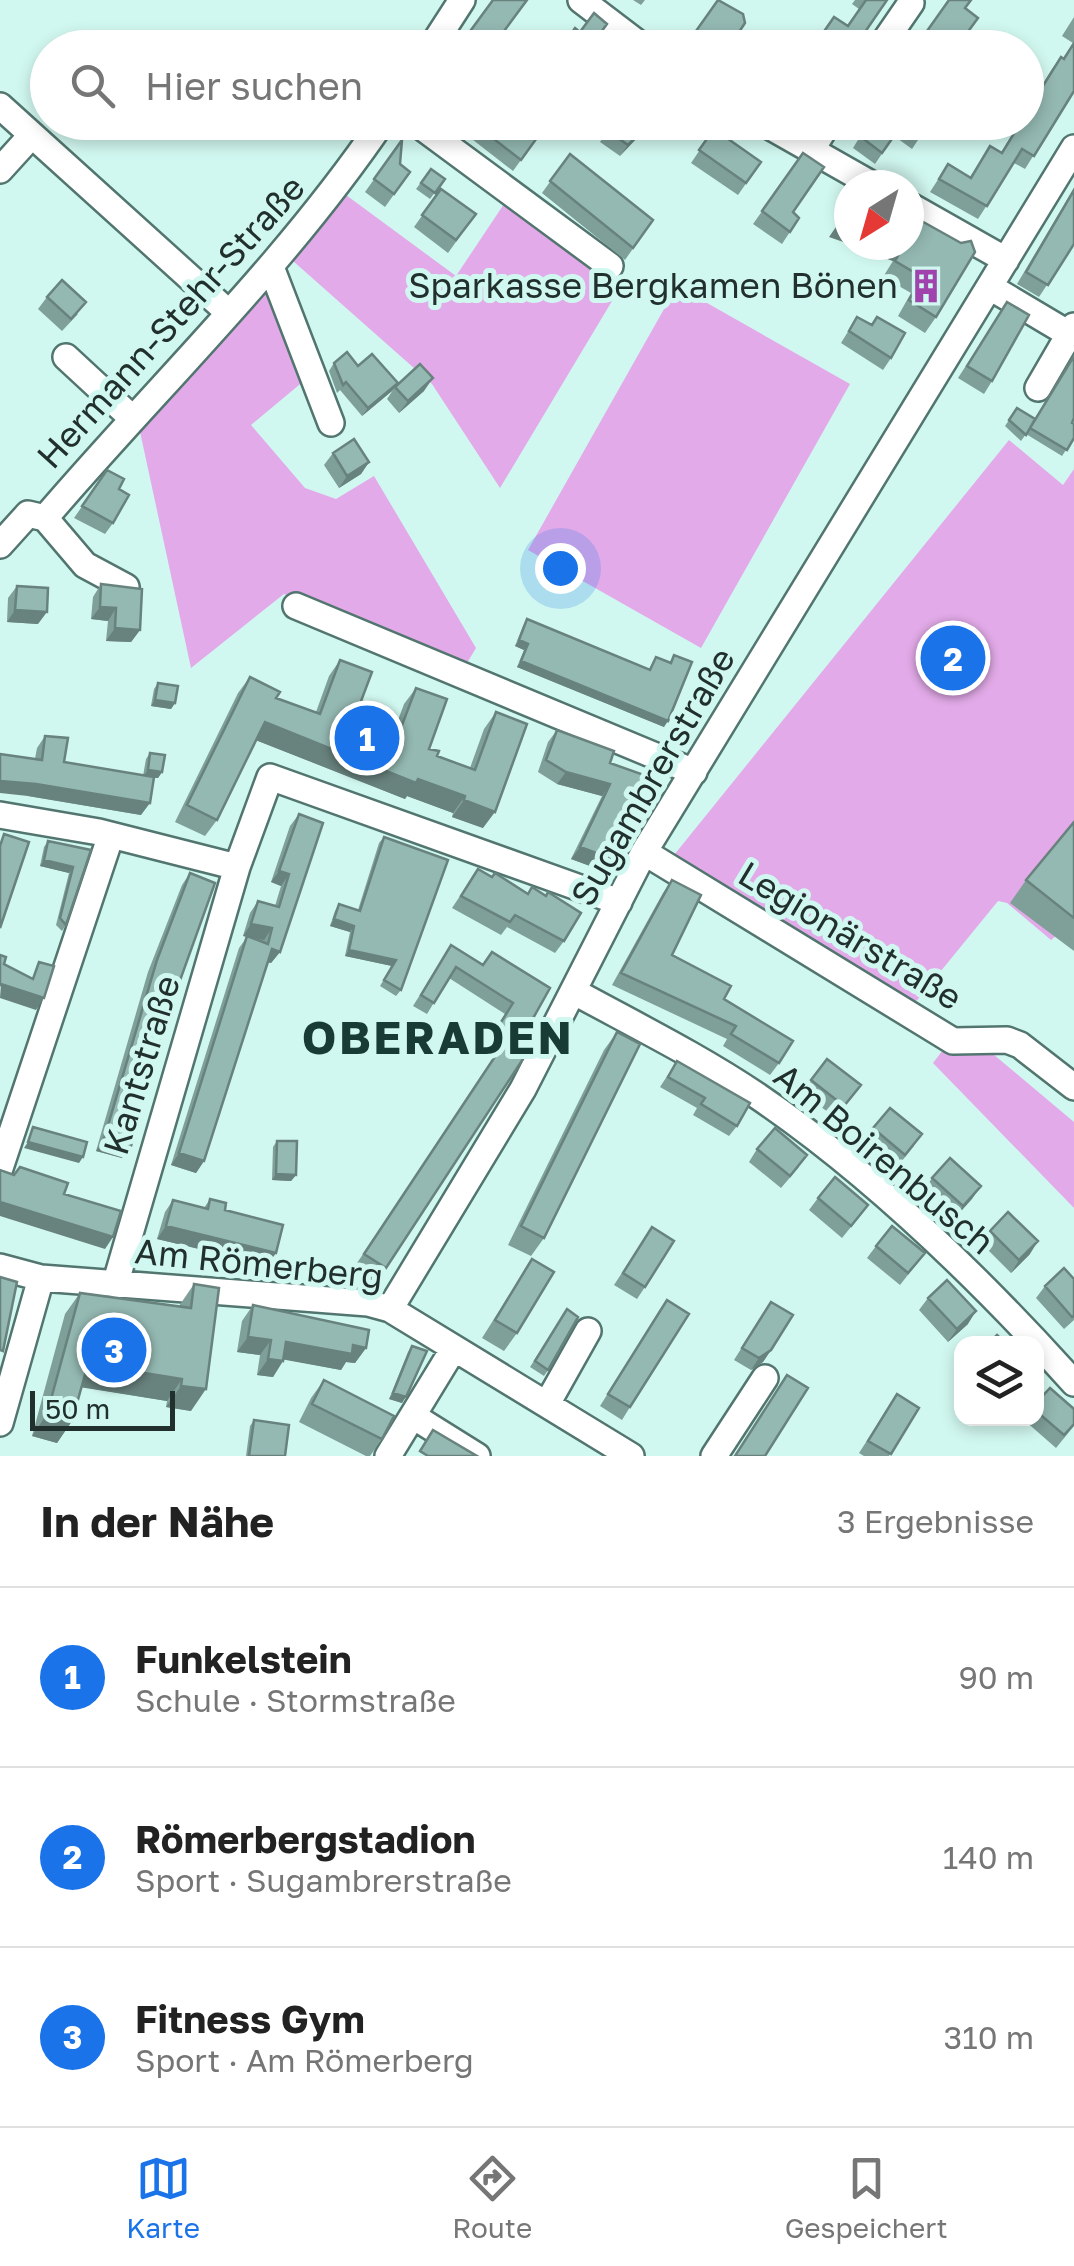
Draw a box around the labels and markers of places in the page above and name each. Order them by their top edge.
place label: Sparkasse Bergkamen Bönen [408,264,898,306]
building icon: Sparkasse Bergkamen Bönen [907,267,945,305]
pin: 2 [920,620,986,696]
pin: 1 [334,700,400,776]
pin: 3 [82,1312,146,1388]

